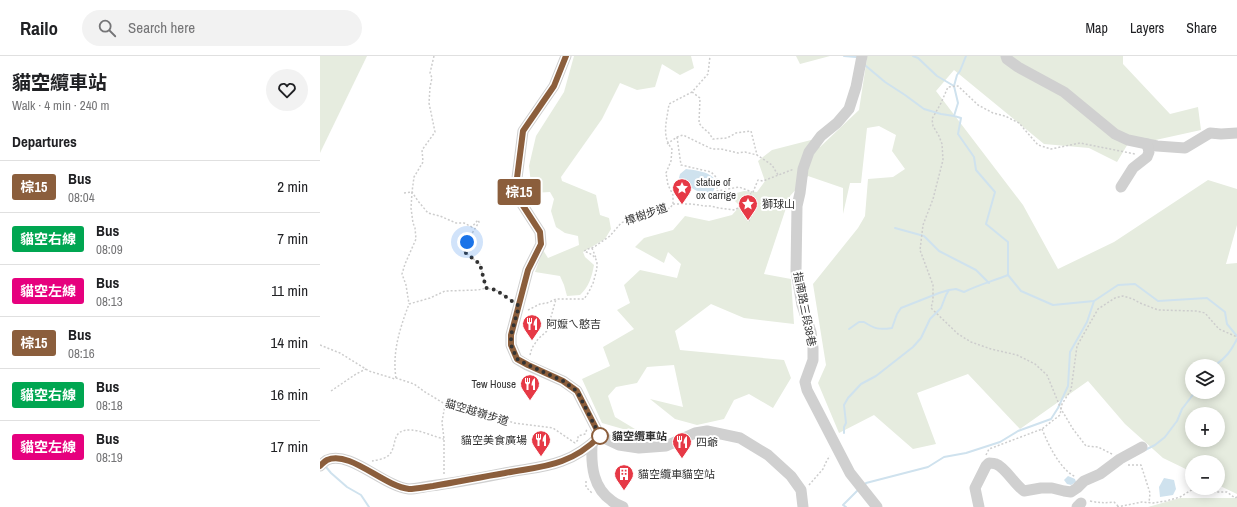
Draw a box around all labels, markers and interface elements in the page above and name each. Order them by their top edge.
search box [82,10,362,46]
text: Railo [20,15,58,41]
icon: search [96,17,118,39]
text: Search here [128,17,195,38]
text: Map [1086,19,1108,37]
text: Layers [1130,19,1164,37]
text: Share [1186,19,1217,37]
text: 貓空纜車站 [12,69,107,95]
button: heart [266,69,308,111]
text: Walk · 4 min · 240 m [12,97,109,114]
text: Departures [12,131,77,152]
text: Bus [68,168,91,189]
place label: statue of ox carrige [696,175,736,202]
text: 2 min [277,176,308,197]
place icon: statue of ox carrige [671,177,693,205]
text: 棕15 [21,178,47,196]
line badge: 棕15 [496,179,542,205]
text: 棕15 [506,183,532,201]
text: 08:04 [68,189,95,206]
place icon: 獅球山 [737,193,759,221]
place label: 獅球山 [762,197,795,211]
street label: 樟樹步道 [623,200,669,228]
text: Bus [96,220,119,241]
text: 7 min [277,228,308,249]
text: 貓空右線 [20,230,76,248]
your location [457,232,477,252]
text: 08:09 [96,241,123,258]
street label: 指南路三段38巷 [791,270,819,348]
text: Bus [96,272,119,293]
text: 11 min [271,280,308,301]
text: 貓空左線 [20,282,76,300]
text: 08:13 [96,293,123,310]
restaurant icon: 阿嬤ㄟ憨吉 [521,313,543,341]
place label: 阿嬤ㄟ憨吉 [546,317,601,331]
text: Bus [68,324,91,345]
text: 14 min [270,332,308,353]
text: 棕15 [21,334,47,352]
text: 08:16 [68,345,95,362]
map controls [1185,359,1225,495]
button: layers [1185,359,1225,399]
restaurant icon: Tew House [519,373,541,401]
text: Bus [96,376,119,397]
place label: Tew House [471,377,516,391]
text: 16 min [270,384,308,405]
text: 貓空右線 [20,386,76,404]
street label: 貓空越嶺步道 [443,396,511,428]
text: 08:18 [96,397,123,414]
button: + [1185,407,1225,447]
marker: 貓空纜車站 [591,427,609,445]
text: Bus [96,428,119,449]
restaurant icon: 貓空美食廣場 [530,429,552,457]
place label: 貓空纜車站 [612,429,667,443]
restaurant icon: 四爺 [671,431,693,459]
place label: 貓空美食廣場 [461,433,527,447]
place label: 四爺 [696,435,718,449]
text: 17 min [270,436,308,457]
text: 貓空左線 [20,438,76,456]
text: 08:19 [96,449,123,466]
button: − [1185,455,1225,495]
building icon: 貓空纜車貓空站 [613,463,635,491]
place label: 貓空纜車貓空站 [638,467,715,481]

